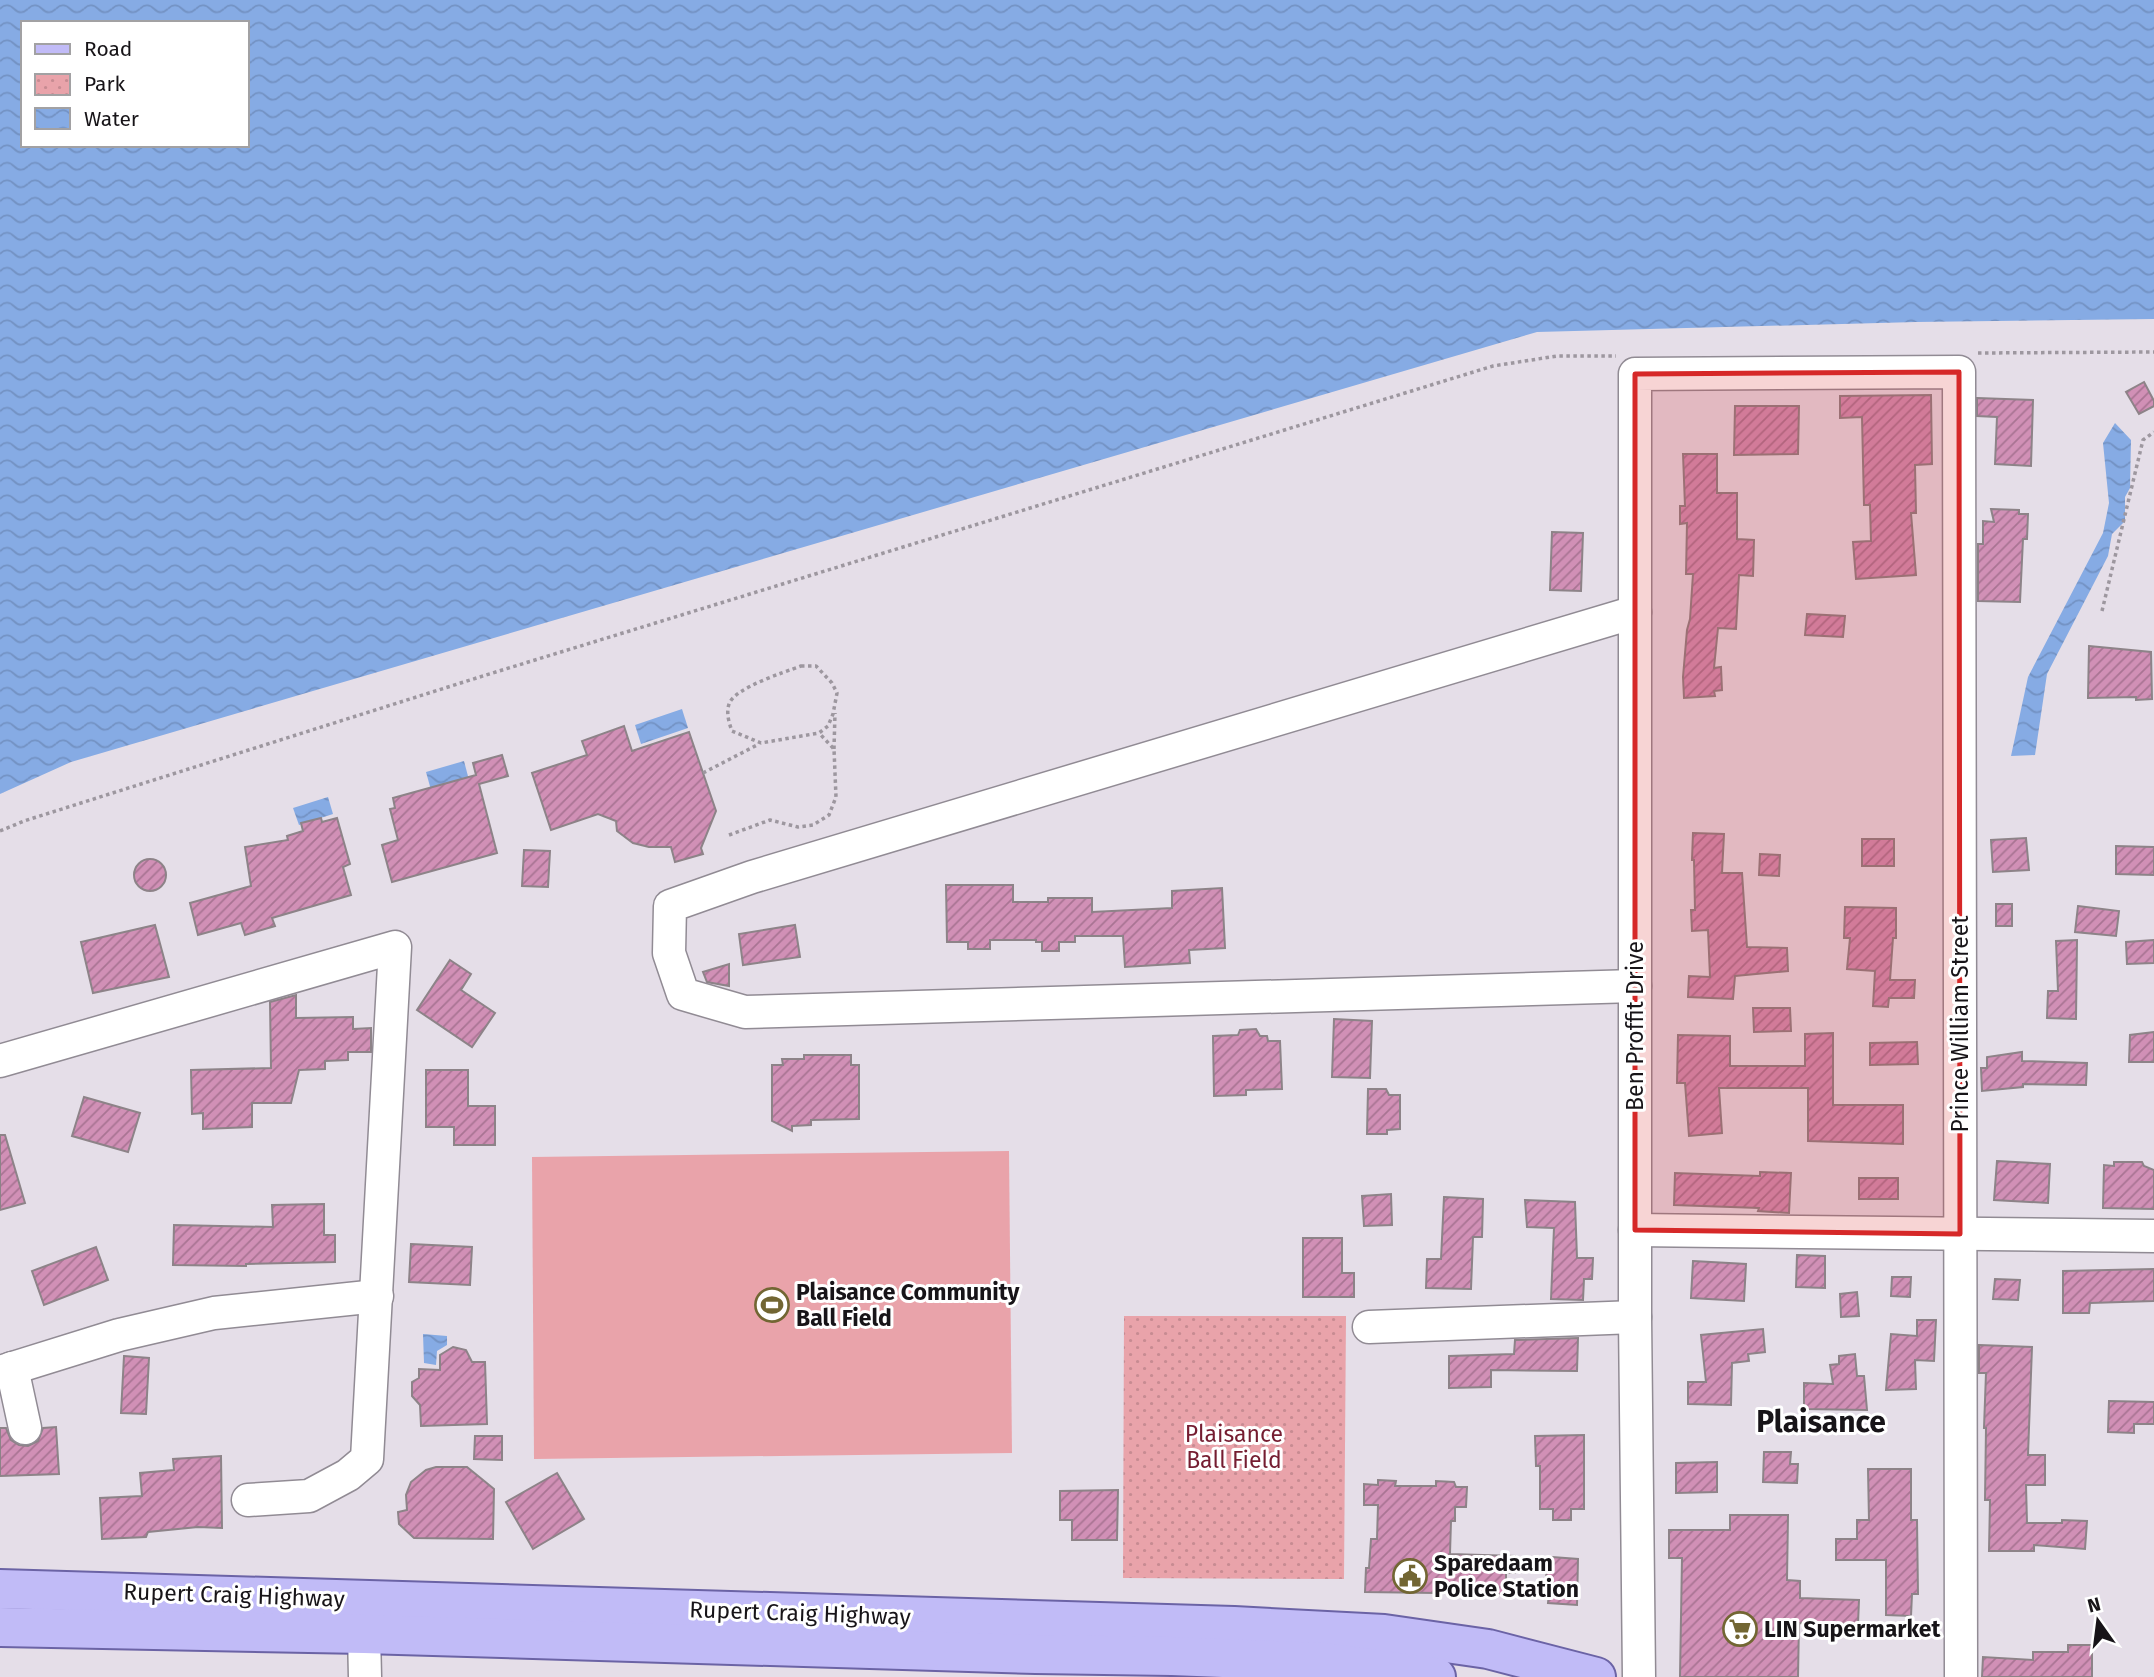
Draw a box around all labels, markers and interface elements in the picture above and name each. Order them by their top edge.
legend [21,21,248,147]
text: Road [84,36,132,62]
text: Park [84,71,126,97]
text: Water [84,106,139,132]
street label: Prince William Street [1946,915,1974,1133]
street label: Ben Proffit Drive [1621,941,1649,1111]
place label: Plaisance Community Ball Field [796,1278,1021,1332]
sports icon: Plaisance Community Ball Field [753,1286,791,1324]
district label: Plaisance [1756,1404,1886,1440]
park label: Plaisance Ball Field [1185,1420,1283,1474]
place label: Sparedaam Police Station [1434,1549,1579,1603]
public building icon: Sparedaam Police Station [1391,1557,1429,1595]
street label: Rupert Craig Highway [123,1577,346,1613]
north arrow [2063,1586,2133,1656]
text: N [2085,1592,2103,1618]
street label: Rupert Craig Highway [689,1595,912,1631]
supermarket icon: LIN Supermarket [1721,1610,1759,1648]
place label: LIN Supermarket [1764,1615,1942,1643]

